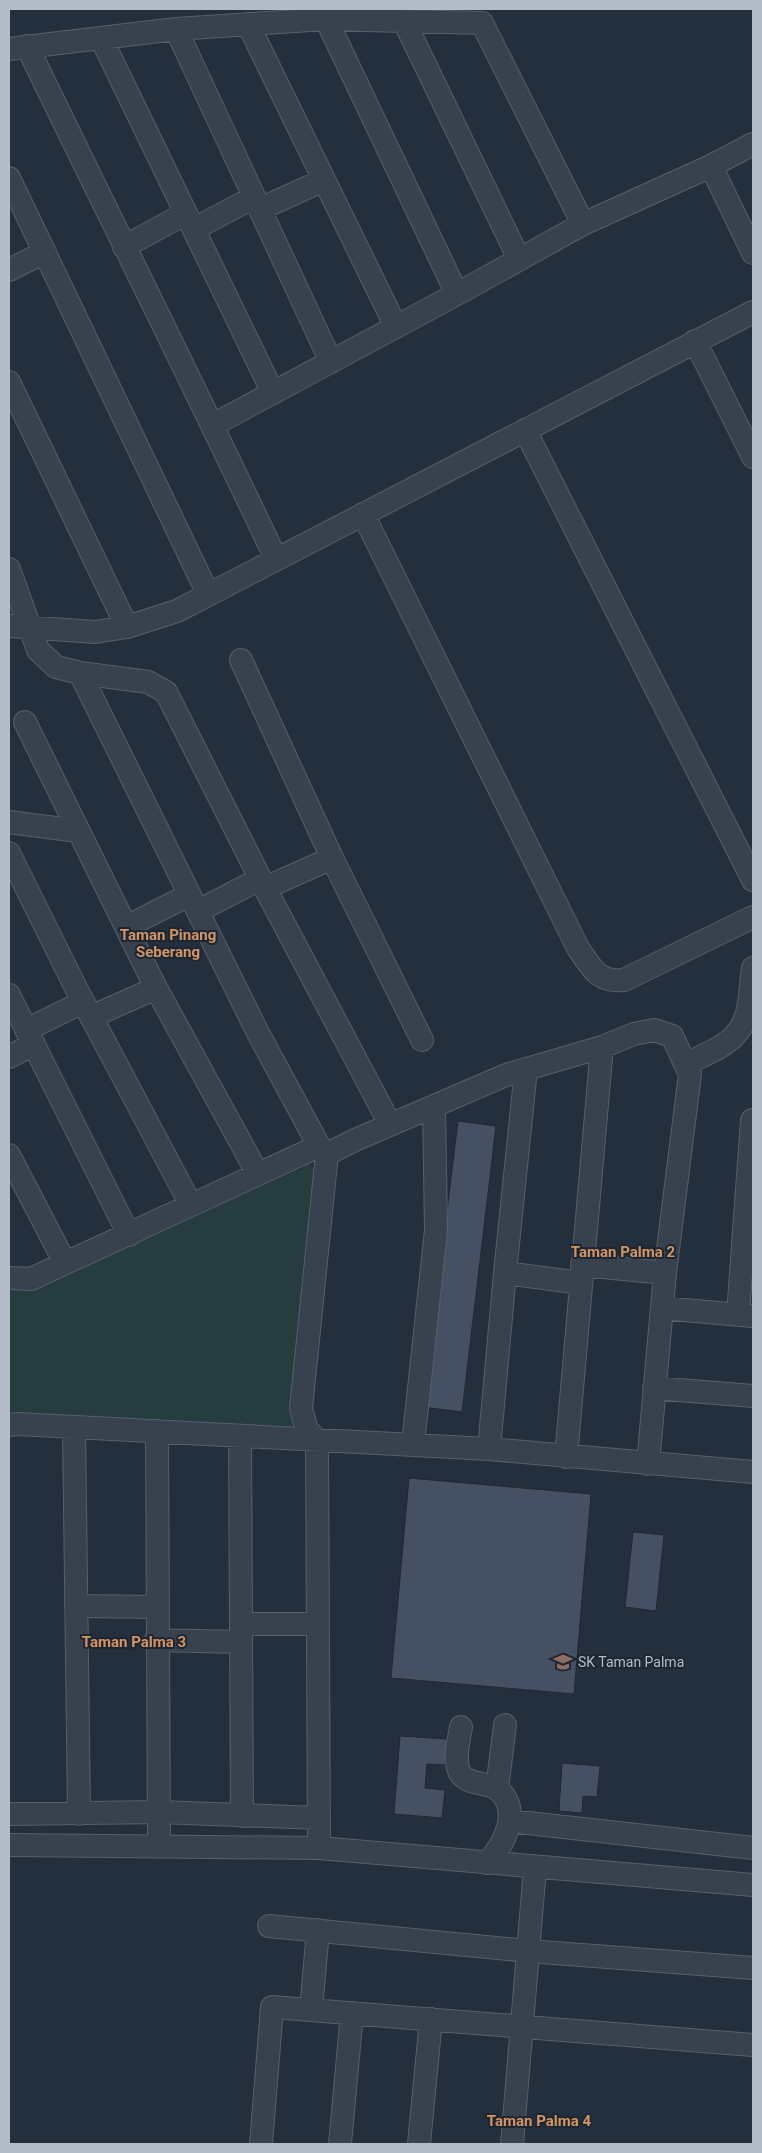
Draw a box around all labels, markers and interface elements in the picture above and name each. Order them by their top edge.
district label: Taman Pinang Seberang [120,926,216,961]
district label: Taman Palma 2 [571,1243,676,1261]
district label: Taman Palma 3 [82,1633,186,1651]
school or university icon: SK Taman Palma [552,1651,574,1673]
place label: SK Taman Palma [578,1654,684,1670]
district label: Taman Palma 4 [487,2112,592,2130]

